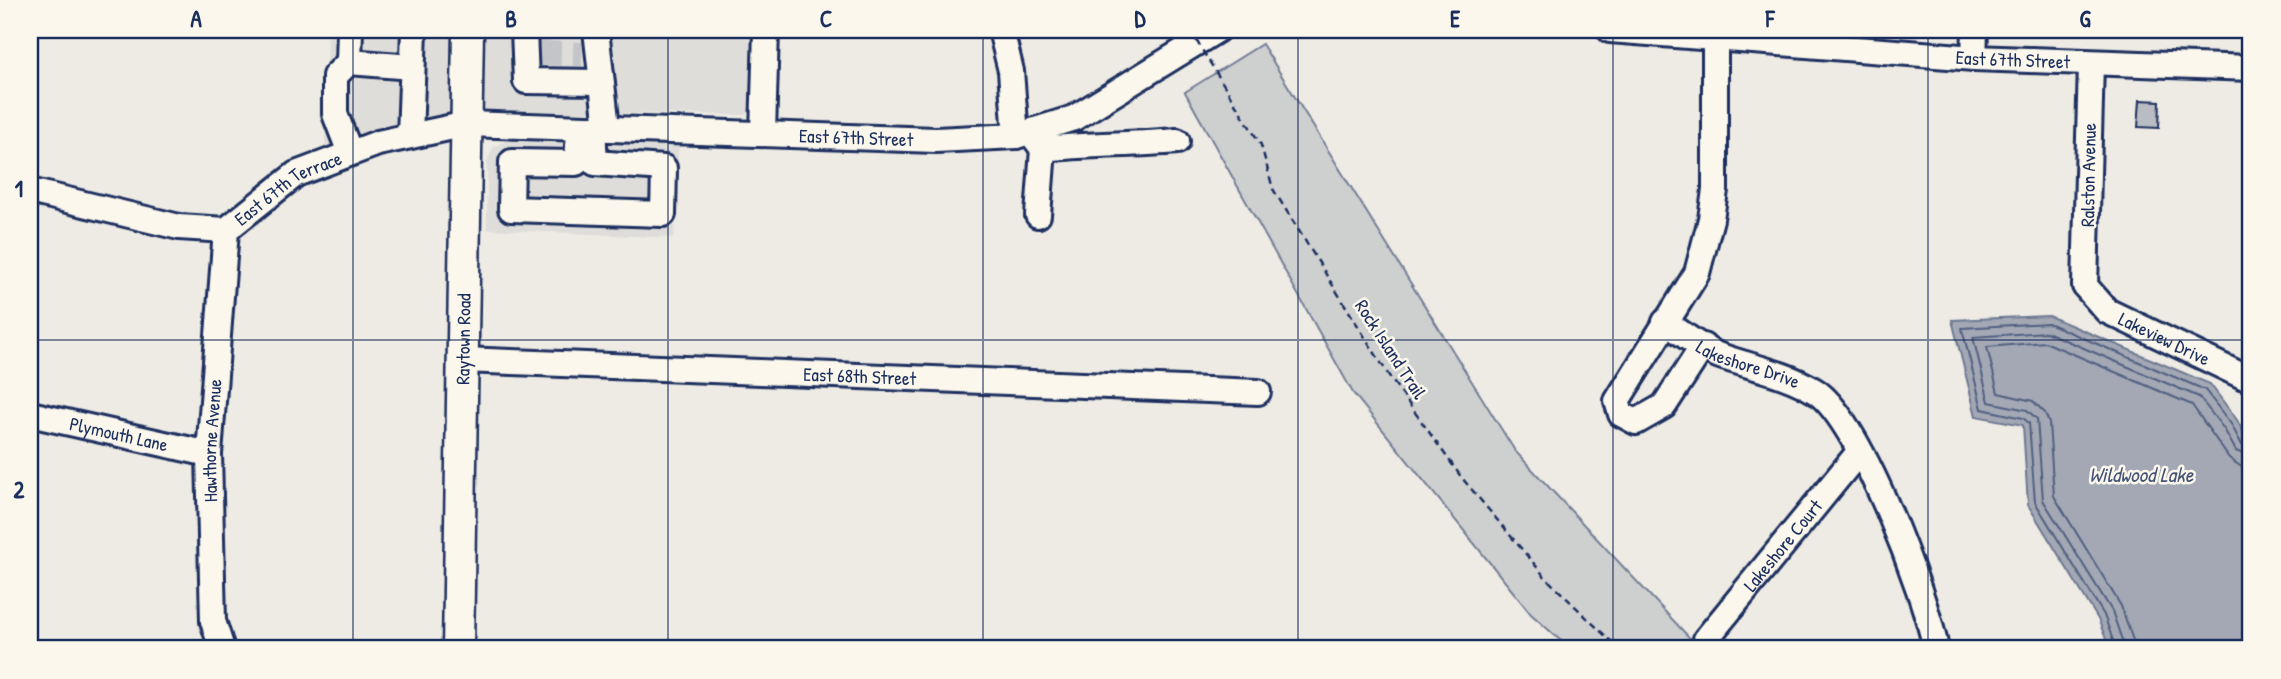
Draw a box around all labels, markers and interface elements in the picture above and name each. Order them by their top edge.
text: A [190,3,202,34]
text: B [505,3,517,34]
text: C [820,3,832,34]
text: D [1135,3,1147,34]
text: E [1450,3,1461,34]
text: F [1765,3,1776,34]
text: G [2079,3,2091,34]
street label: East 67th Street [1955,44,2071,74]
street label: East 67th Street [799,122,914,152]
street label: Ralston Avenue [2074,122,2102,227]
street label: East 67th Terrace [229,145,346,231]
text: 1 [15,173,23,204]
street label: Raytown Road [449,293,477,385]
street label: Rock Island Trail [1349,294,1433,404]
street label: Lakeview Drive [2114,306,2215,372]
street label: Lakeshore Drive [1691,334,1804,394]
street label: East 68th Street [803,361,917,391]
street label: Hawthorne Avenue [196,378,228,502]
street label: Plymouth Lane [67,410,171,458]
water label: Wildwood Lake [2089,460,2195,489]
text: 2 [14,474,25,505]
street label: Lakeshore Court [1737,493,1828,597]

